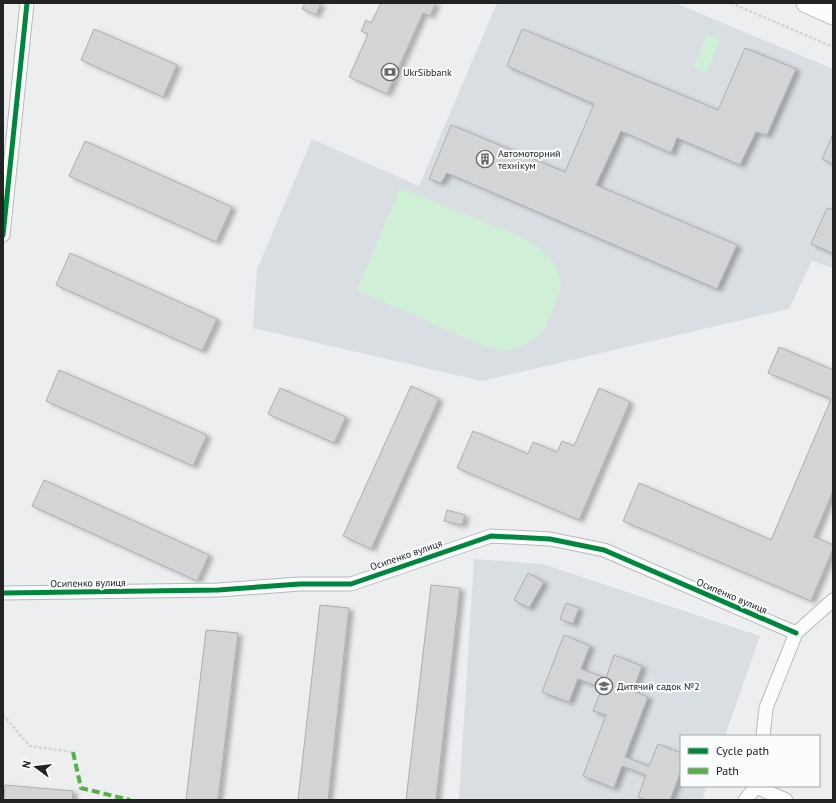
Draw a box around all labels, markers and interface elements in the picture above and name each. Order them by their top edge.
bank icon: UkrSibbank [380,62,400,82]
place label: UkrSibbank [403,66,452,79]
place label: Автомоторний технікум [498,147,561,172]
building icon: Автомоторний технікум [475,149,495,169]
street label: Осипенко вулиця [368,536,444,573]
street label: Осипенко вулиця [695,575,770,617]
street label: Осипенко вулиця [50,576,126,590]
school or university icon: Дитячий садок №2 [594,676,614,696]
place label: Дитячий садок №2 [617,680,700,693]
legend [680,735,820,787]
text: Cycle path [716,743,769,758]
north arrow [16,747,56,787]
text: N [19,759,34,770]
text: Path [716,763,739,778]

